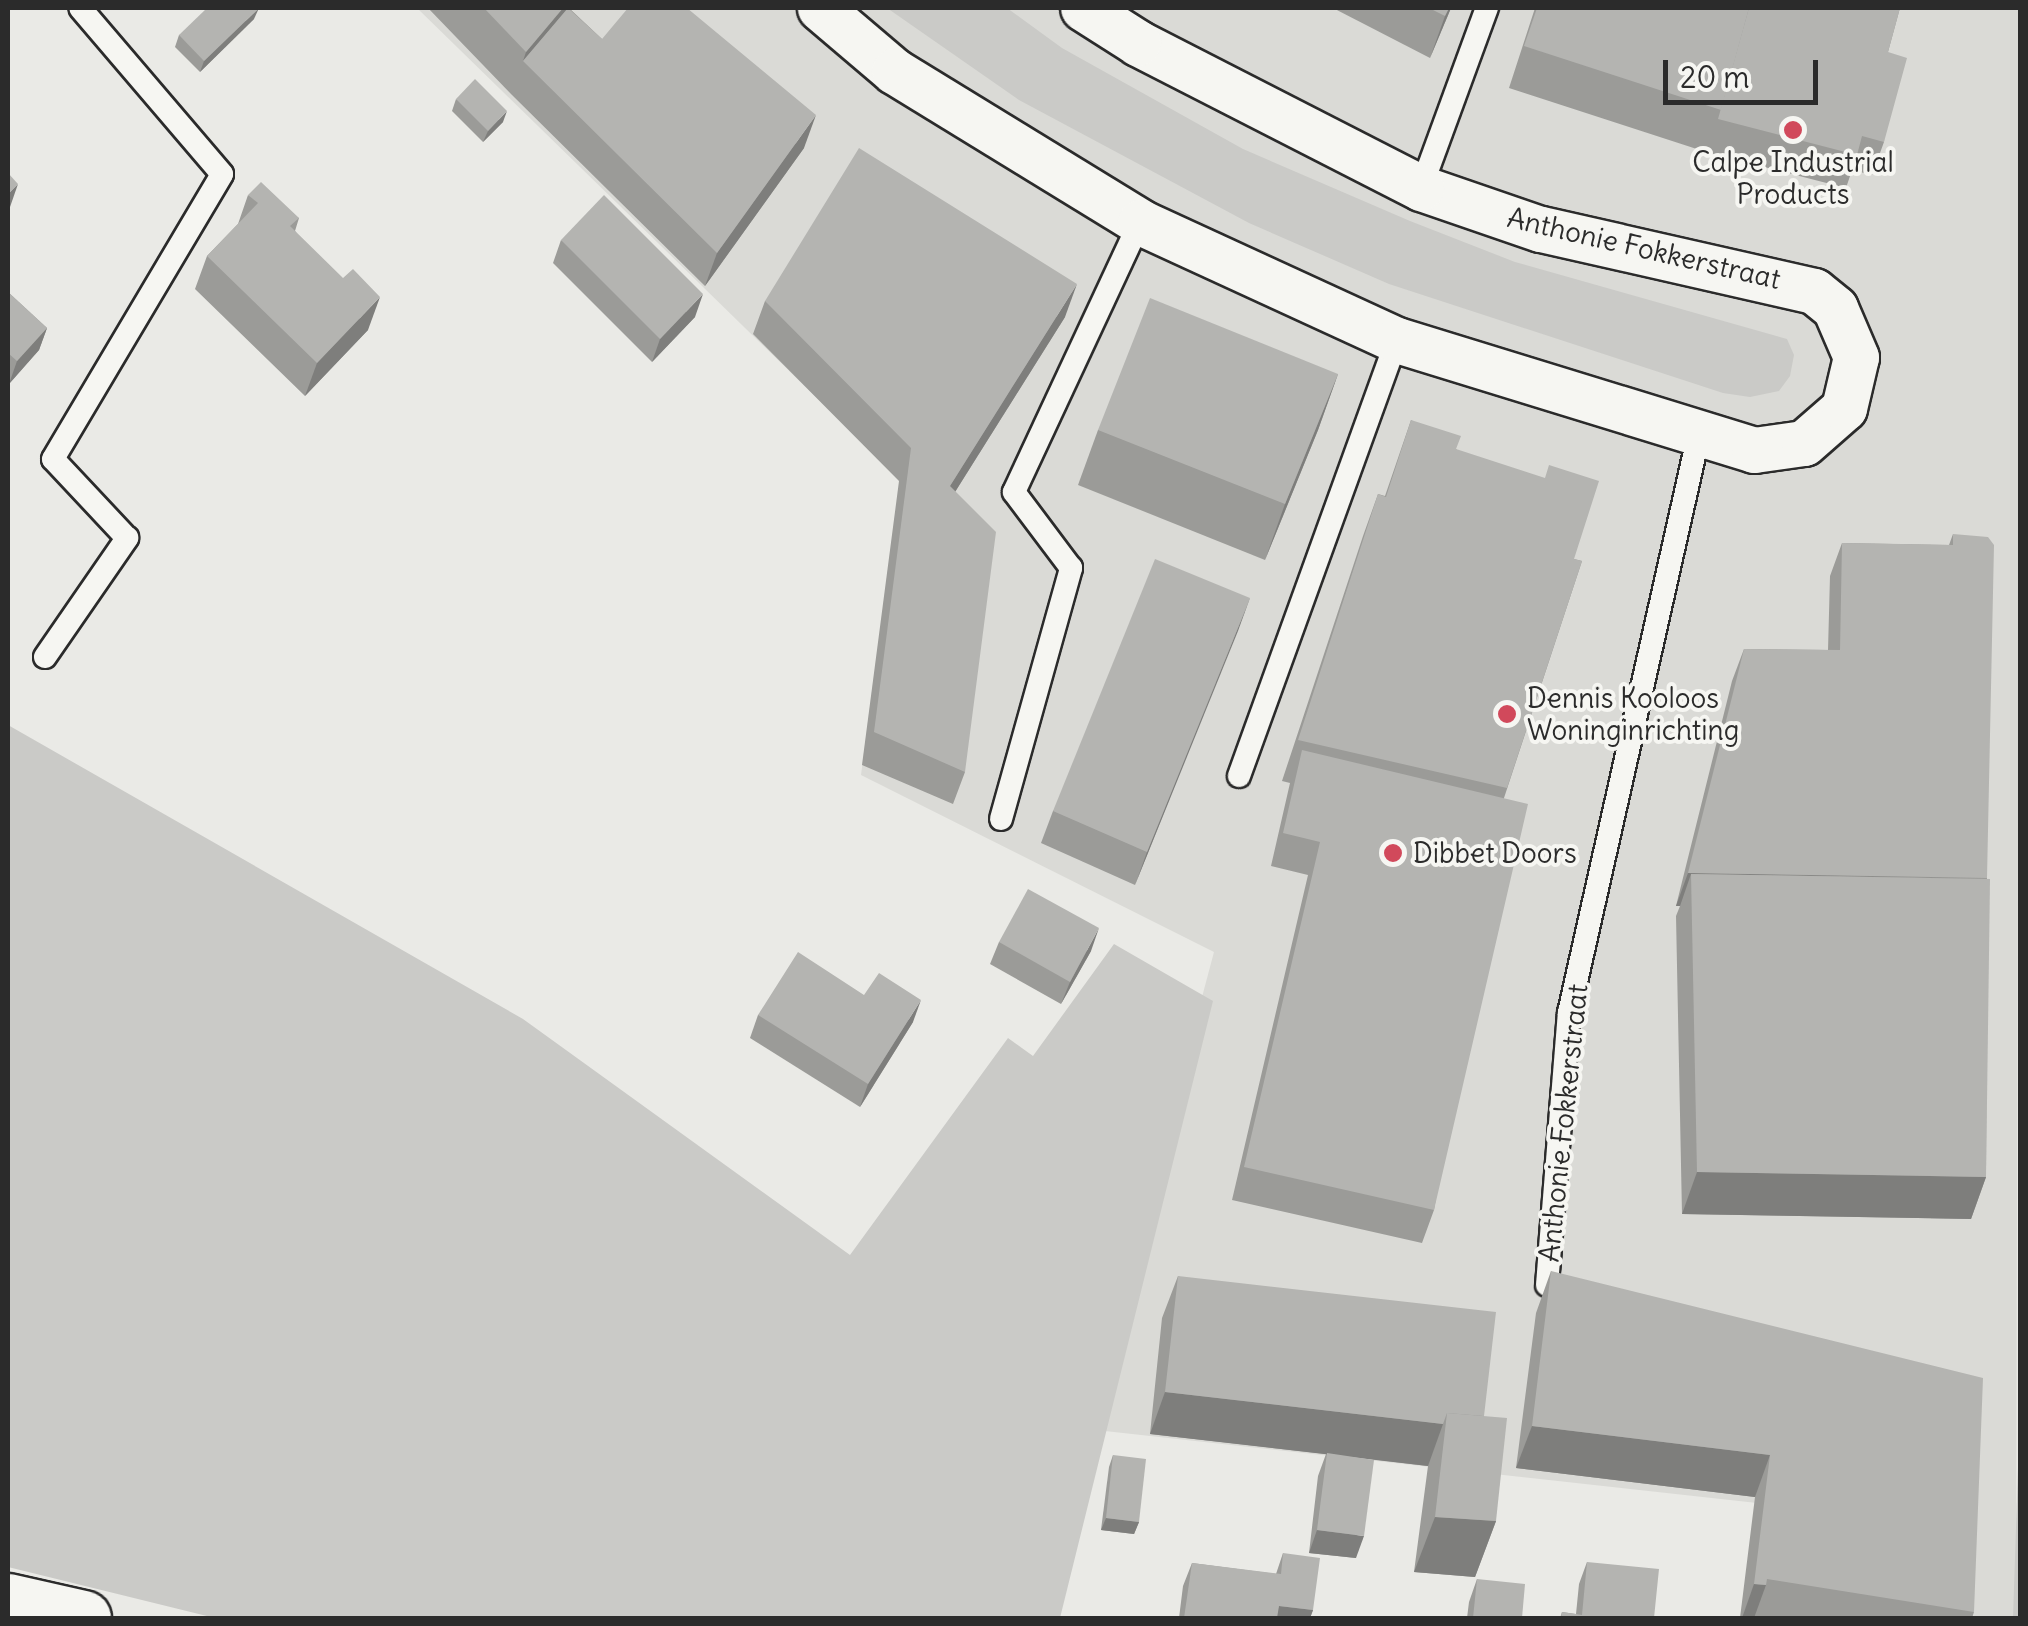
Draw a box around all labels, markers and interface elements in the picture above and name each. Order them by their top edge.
scale bar [1668,40,1823,102]
text: 20 m [1680,58,1750,96]
marker: Calpe Industrial Products [1782,119,1804,141]
place label: Calpe Industrial Products [1692,145,1894,211]
street label: Anthonie Fokkerstraat [1504,200,1784,296]
place label: Dennis Kooloos Woninginrichting [1527,681,1739,747]
marker: Dennis Kooloos Woninginrichting [1496,703,1518,725]
place label: Dibbet Doors [1413,836,1577,870]
marker: Dibbet Doors [1382,842,1404,864]
street label: Anthonie Fokkerstraat [1532,982,1594,1264]

